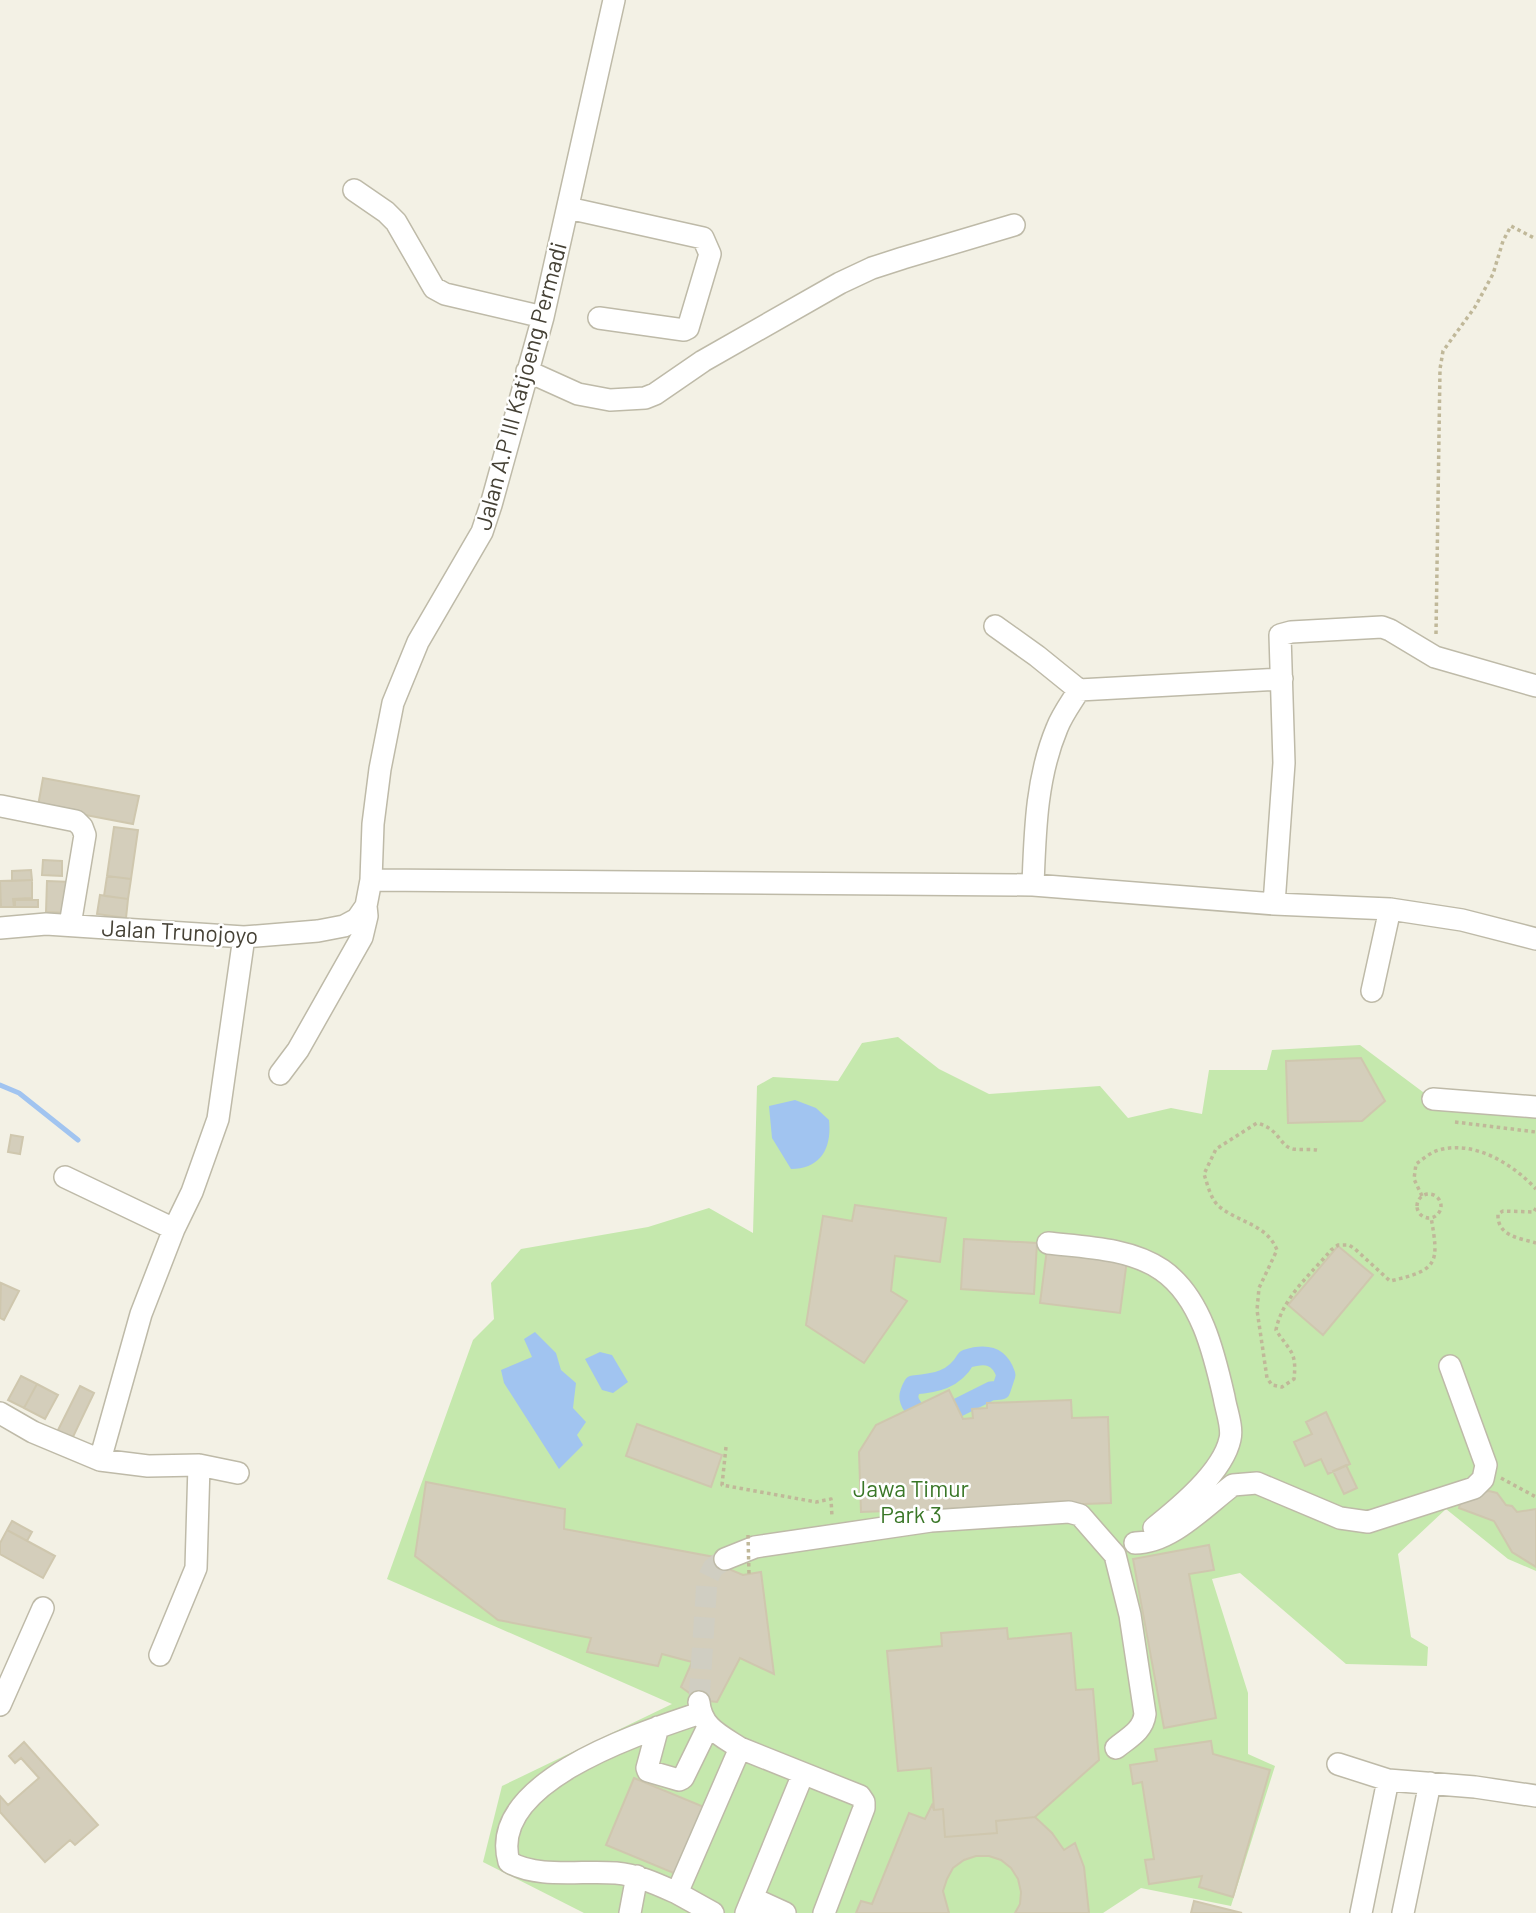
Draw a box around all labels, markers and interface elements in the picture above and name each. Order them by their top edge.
street label: Jalan A.P III Katjoeng Permadi [468,239,572,533]
street label: Jalan Trunojoyo [101,913,259,949]
park label: Jawa Timur Park 3 [853,1474,970,1528]

